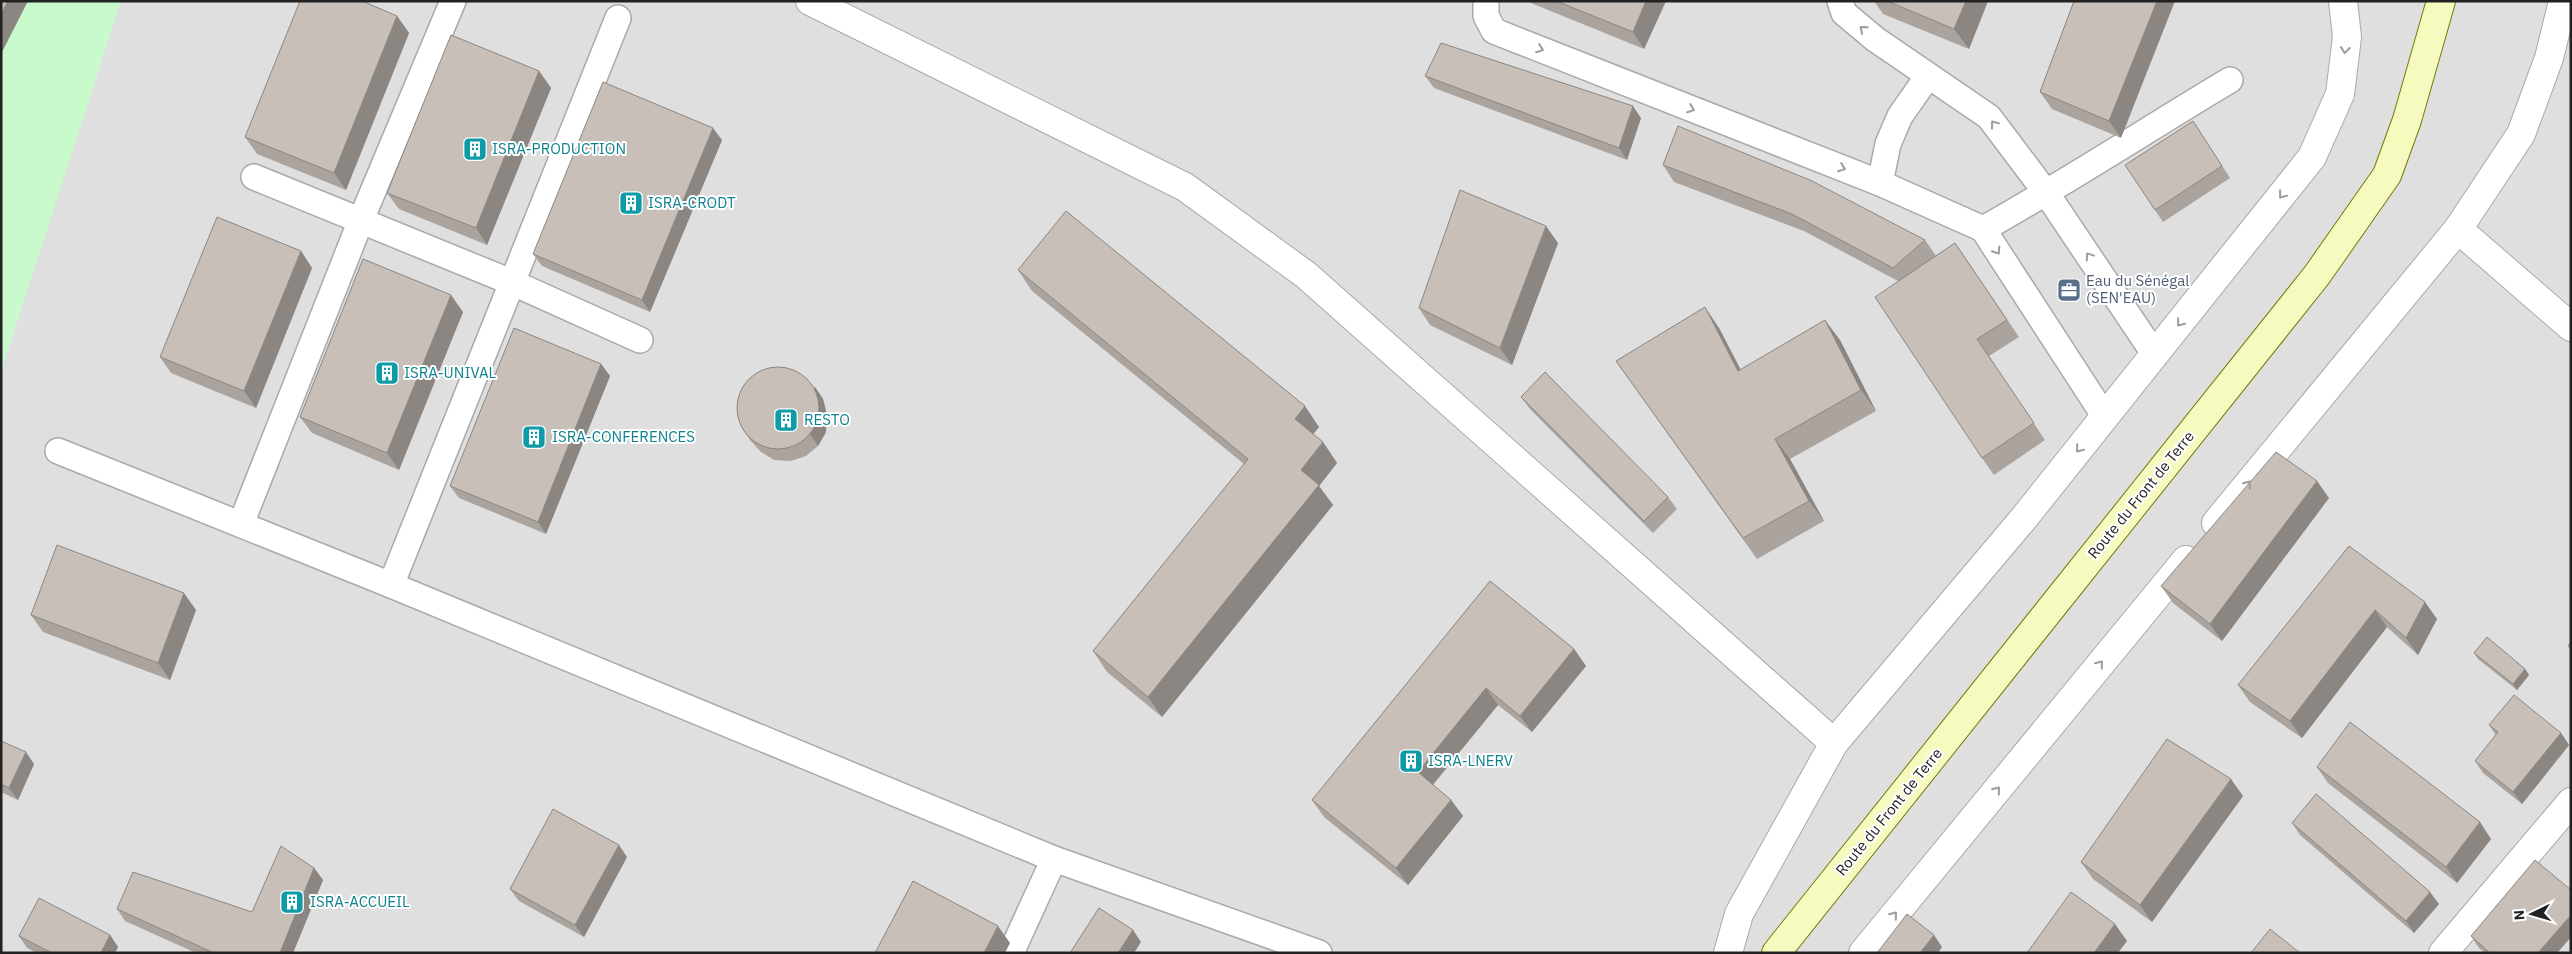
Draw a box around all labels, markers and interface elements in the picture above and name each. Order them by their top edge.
one-way arrow [1860,26,1869,35]
one-way arrow [1535,43,1544,53]
one-way arrow [2340,46,2351,54]
one-way arrow [1686,102,1695,113]
one-way arrow [1991,120,2000,130]
building icon: ISRA-PRODUCTION [462,136,488,162]
place label: ISRA-PRODUCTION [492,139,626,158]
one-way arrow [1837,162,1846,172]
building icon: ISRA-CRODT [618,190,644,216]
one-way arrow [2278,190,2287,199]
place label: ISRA-CRODT [648,193,736,212]
one-way arrow [1991,246,2001,255]
one-way arrow [2086,253,2095,262]
place label: Eau du Sénégal (SEN'EAU) [2086,271,2189,307]
office icon: Eau du Sénégal (SEN'EAU) [2056,277,2082,303]
one-way arrow [2177,317,2186,326]
building icon: ISRA-UNIVAL [374,360,400,386]
place label: ISRA-UNIVAL [404,363,497,382]
building icon: RESTO [773,407,799,433]
place label: RESTO [804,410,850,429]
building icon: ISRA-CONFERENCES [521,424,547,450]
place label: ISRA-CONFERENCES [552,427,695,446]
street label: Route du Front de Terre [2083,427,2198,562]
one-way arrow [2075,444,2084,453]
one-way arrow [2242,481,2251,490]
one-way arrow [2095,661,2103,670]
street label: Route du Front de Terre [1831,744,1946,879]
building icon: ISRA-LNERV [1398,748,1424,774]
place label: ISRA-LNERV [1428,751,1513,770]
one-way arrow [1992,786,2001,795]
building icon: ISRA-ACCUEIL [279,889,305,915]
north arrow [2507,889,2557,939]
place label: ISRA-ACCUEIL [310,892,410,911]
text: N [2510,909,2528,921]
one-way arrow [1888,912,1896,921]

